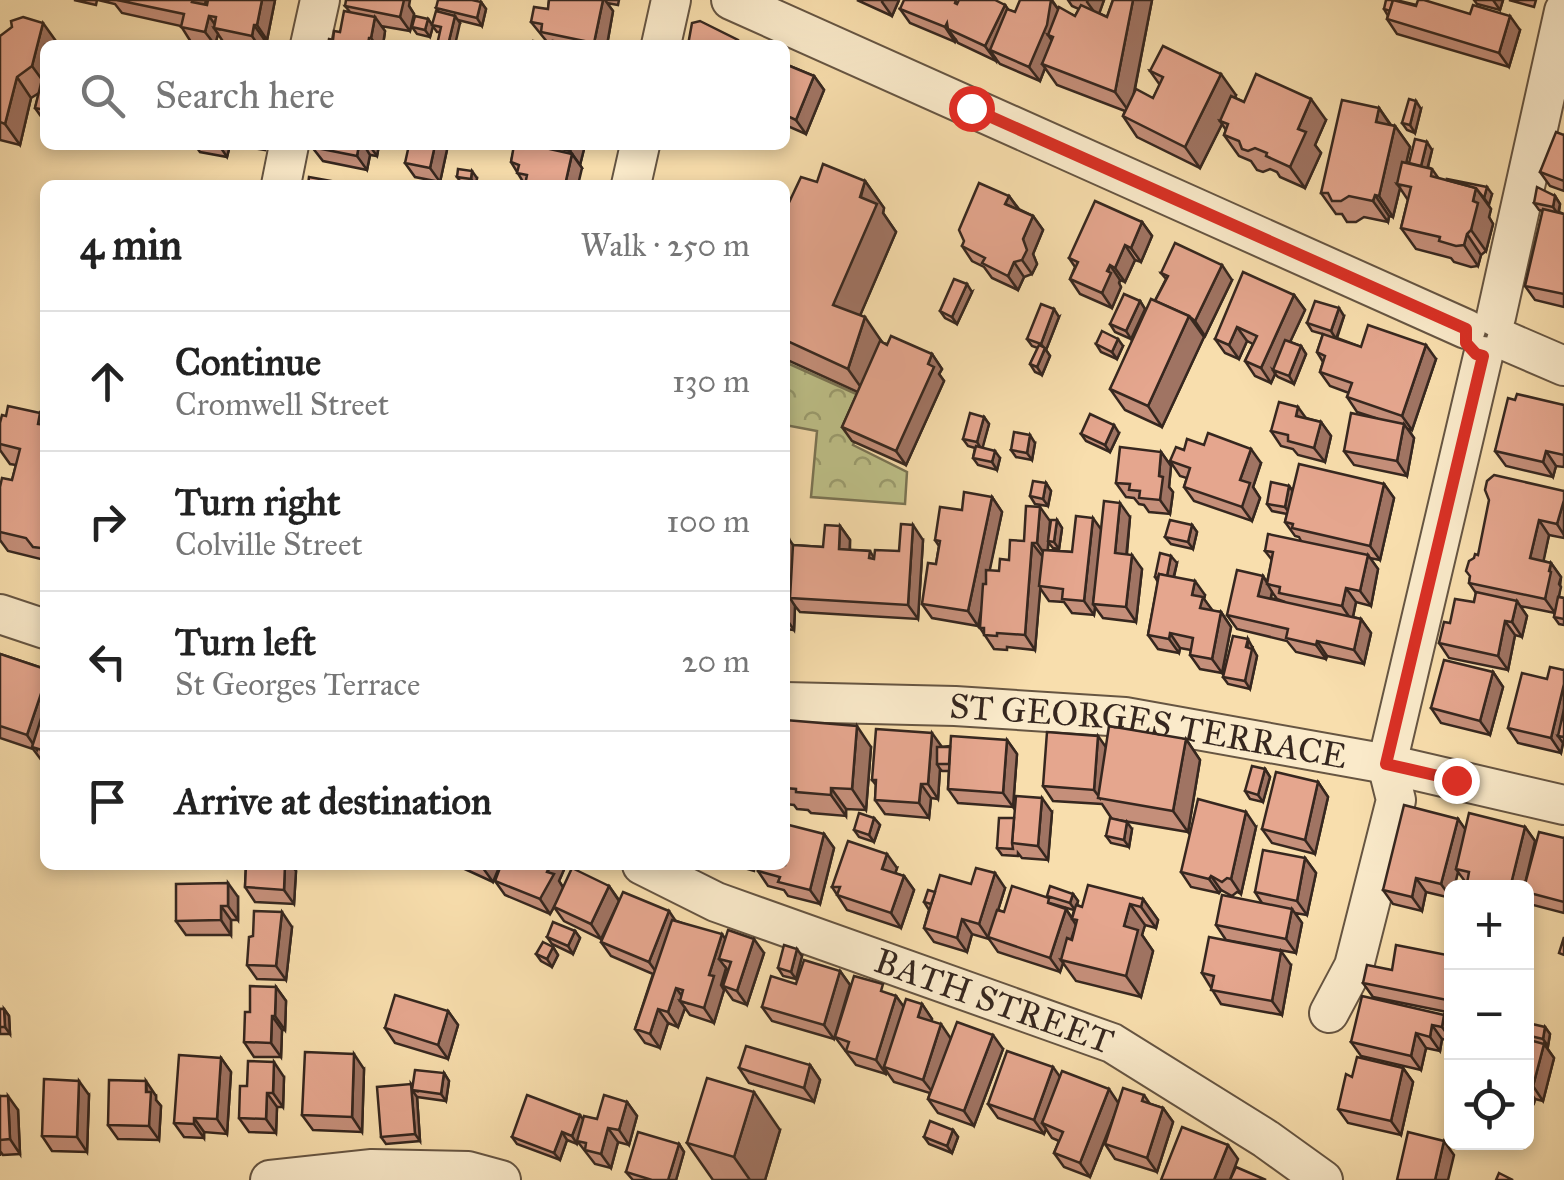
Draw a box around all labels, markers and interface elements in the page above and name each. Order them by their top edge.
search box [40,40,790,150]
icon: search [75,68,130,123]
text: Search here [155,72,335,118]
route start [949,86,995,132]
text: 4 min [80,219,182,271]
text: Walk · 250 m [581,226,750,265]
text: Continue [175,339,321,385]
icon: ahead [80,354,135,409]
text: 130 m [672,362,750,401]
text: Cromwell Street [175,385,389,424]
text: Turn right [175,479,341,525]
icon: right [80,494,135,549]
text: 100 m [666,502,750,541]
text: Colville Street [175,525,363,564]
text: Turn left [175,619,316,665]
icon: left [80,634,135,689]
text: 20 m [682,642,750,681]
text: St Georges Terrace [175,665,420,704]
street label: ST GEORGES TERRACE [948,685,1350,778]
route end [1434,758,1480,804]
icon: arrive [80,774,135,829]
text: Arrive at destination [175,778,492,824]
map controls [1444,880,1534,1150]
button: + [1444,880,1534,970]
street label: BATH STREET [869,939,1119,1064]
button: − [1444,970,1534,1060]
button: locate [1444,1060,1534,1150]

